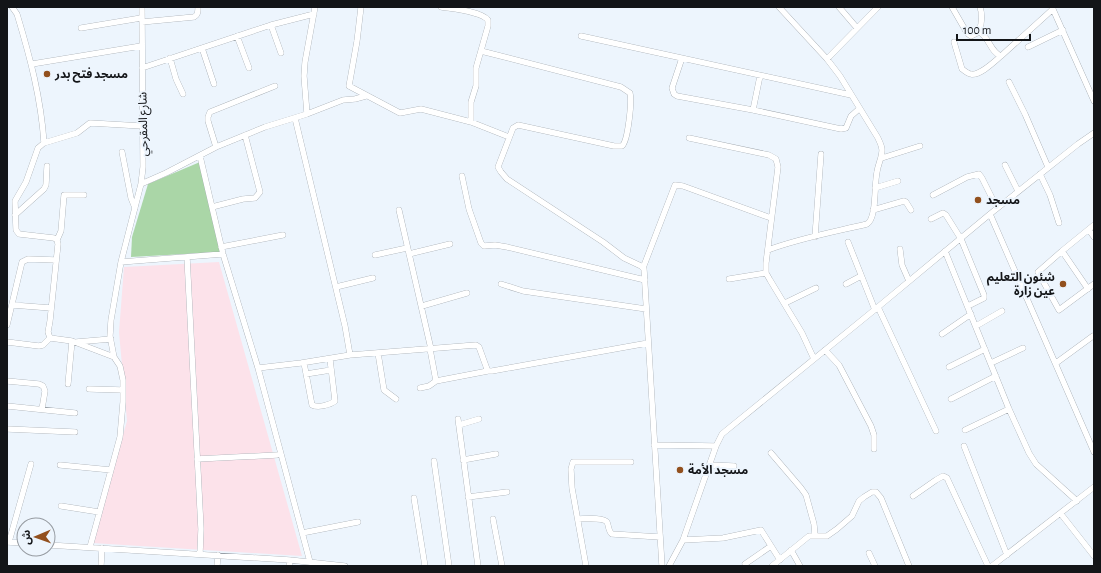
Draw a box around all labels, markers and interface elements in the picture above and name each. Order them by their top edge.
scale bar [957,16,1030,42]
text: 100 m [963,24,991,36]
place label: مسجد فتح بدر [54,67,128,83]
marker: مسجد فتح بدر [42,69,52,79]
street label: شارع المقرحي [136,92,153,156]
place label: مسجد [986,194,1020,207]
marker: مسجد [973,195,983,205]
place label: شئون التعليم عين زارة [987,271,1055,298]
marker: شئون التعليم عين زارة [1058,279,1068,289]
place label: مسجد الأمة [688,463,748,477]
marker: مسجد الأمة [675,465,685,475]
north arrow [16,517,56,557]
text: ش [21,530,33,545]

